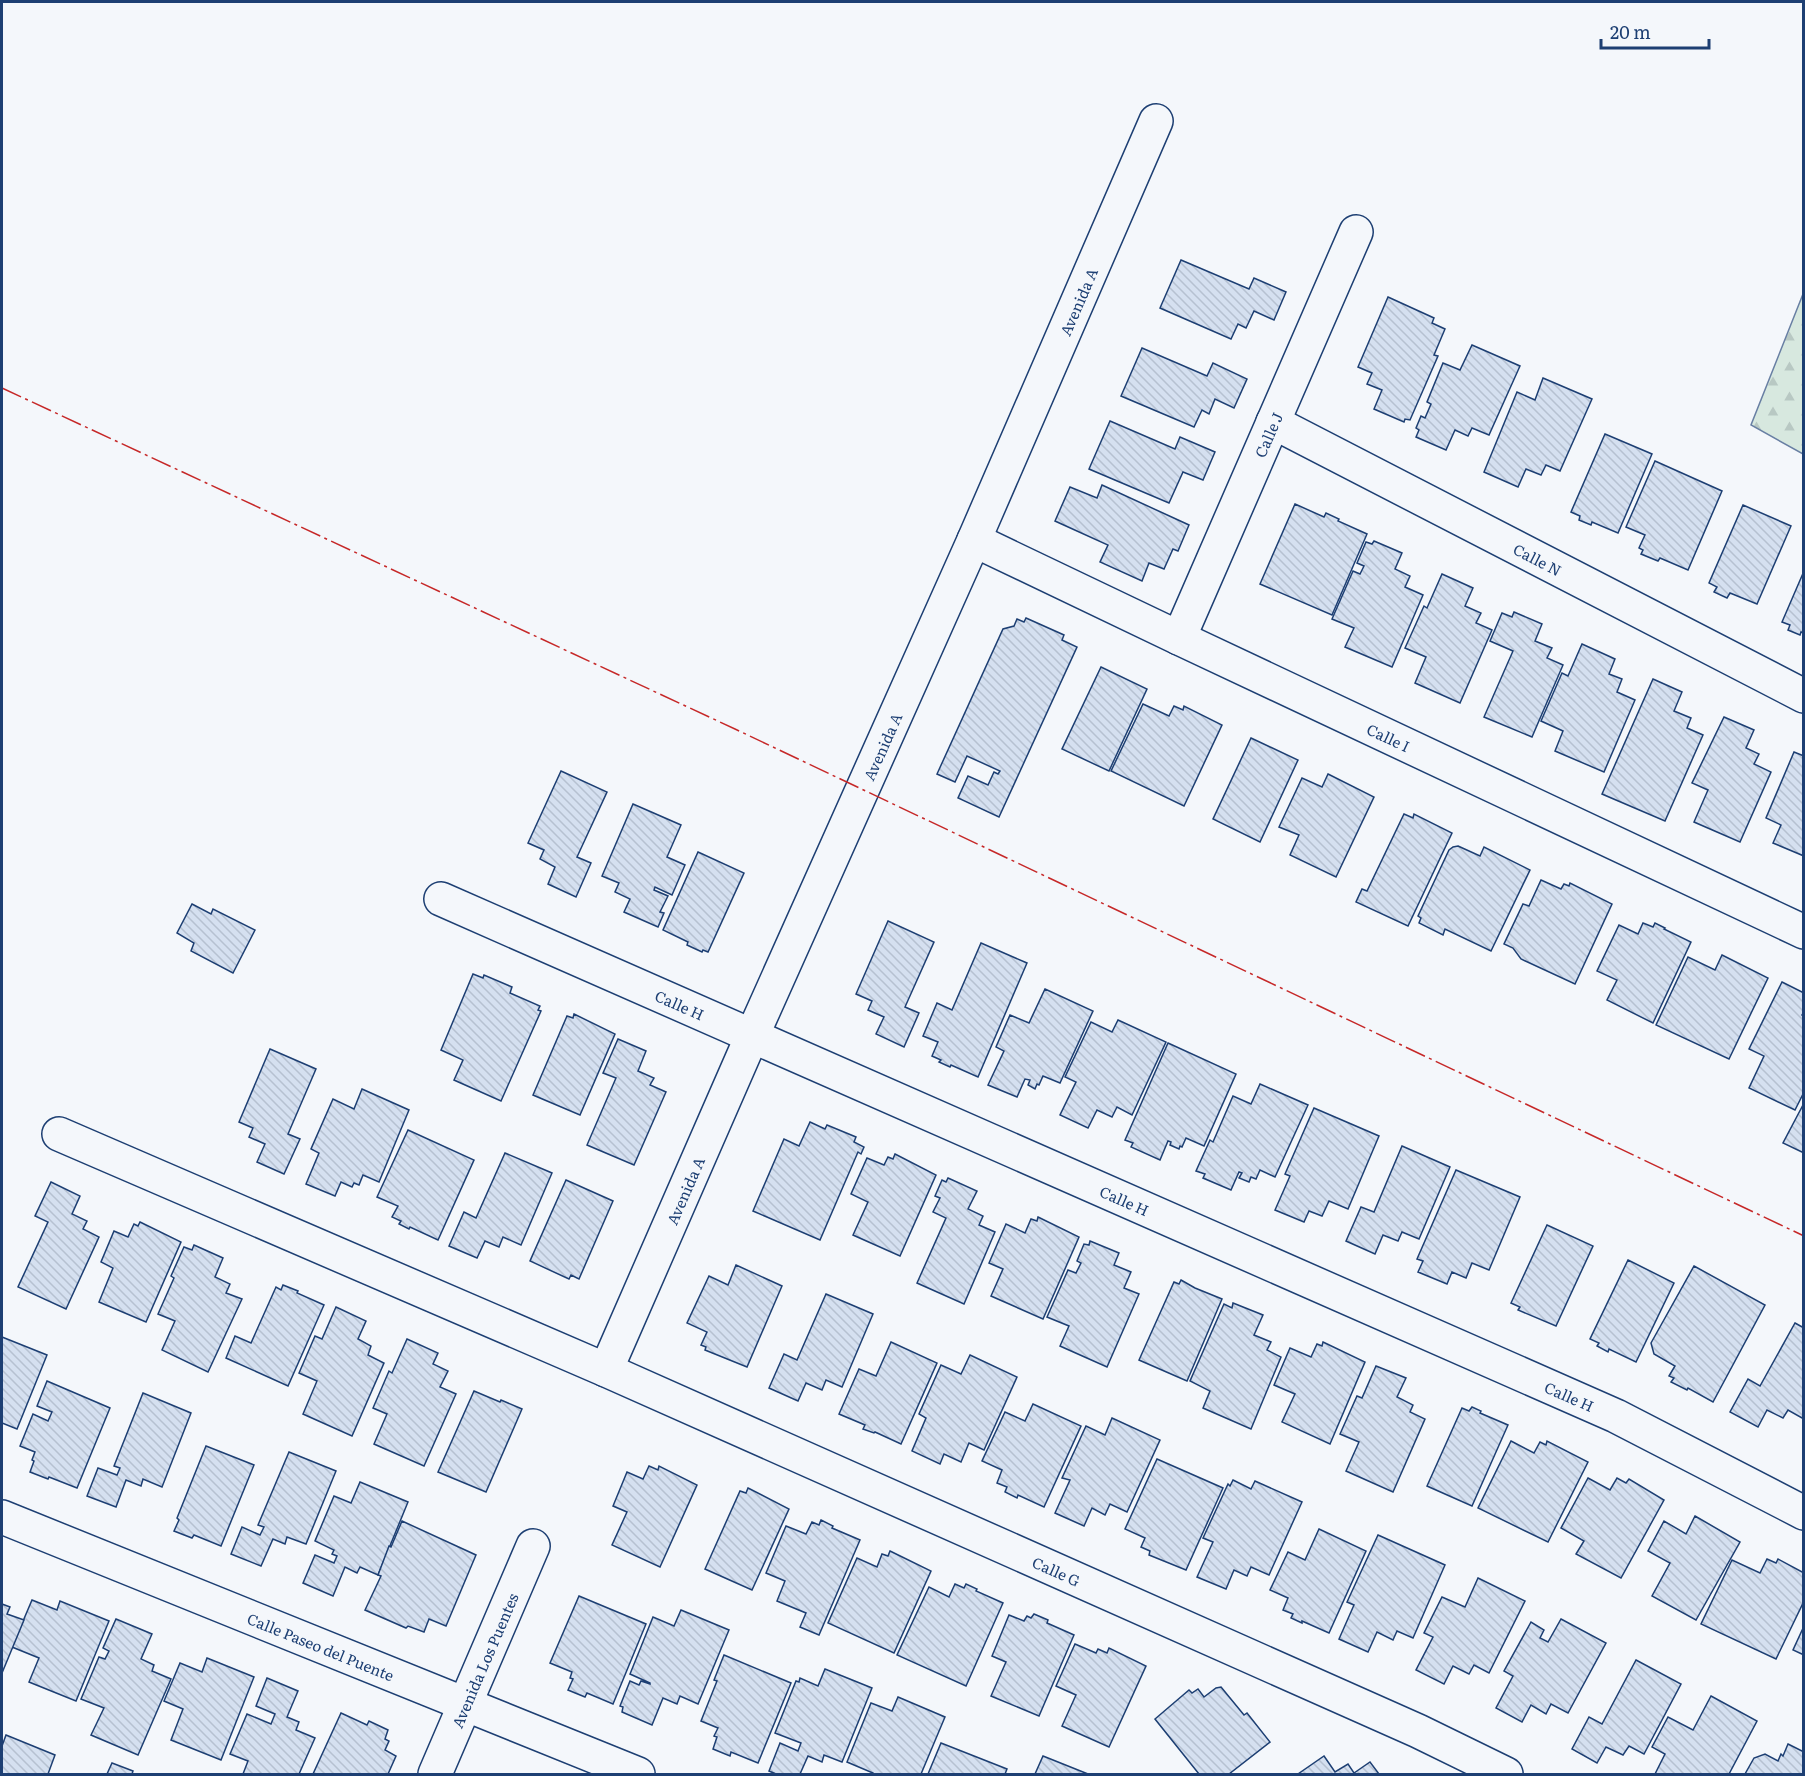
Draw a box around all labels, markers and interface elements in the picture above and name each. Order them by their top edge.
scale bar [1601,12,1709,50]
text: 20 m [1610,18,1651,45]
street label: Avenida A [1053,264,1103,339]
street label: Calle J [1248,408,1288,461]
street label: Calle N [1510,537,1566,581]
street label: Avenida A [856,709,907,784]
street label: Calle I [1363,717,1414,757]
street label: Calle H [652,983,708,1025]
street label: Avenida A [660,1153,709,1228]
street label: Calle H [1096,1179,1153,1221]
street label: Calle H [1541,1375,1598,1417]
street label: Calle G [1029,1550,1084,1591]
street label: Avenida Los Puentes [445,1589,523,1731]
street label: Calle Paseo del Puente [244,1606,398,1686]

